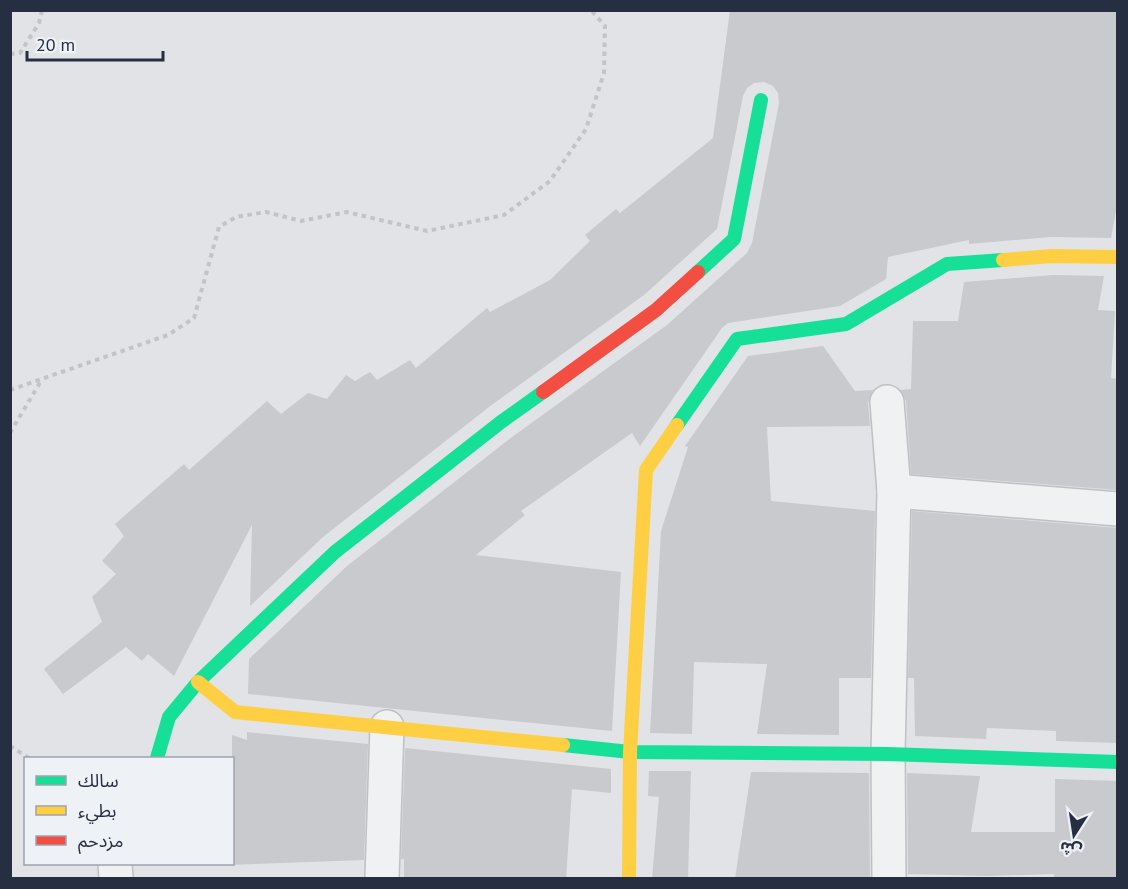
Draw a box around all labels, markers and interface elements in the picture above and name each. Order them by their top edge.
scale bar [27,24,164,62]
text: 20 m [36,33,75,56]
legend [24,757,234,865]
text: سالك [78,769,119,792]
text: بطيء [78,799,116,824]
north arrow [1044,805,1104,865]
text: مزدحم [78,829,123,854]
text: ش [1058,838,1084,862]

